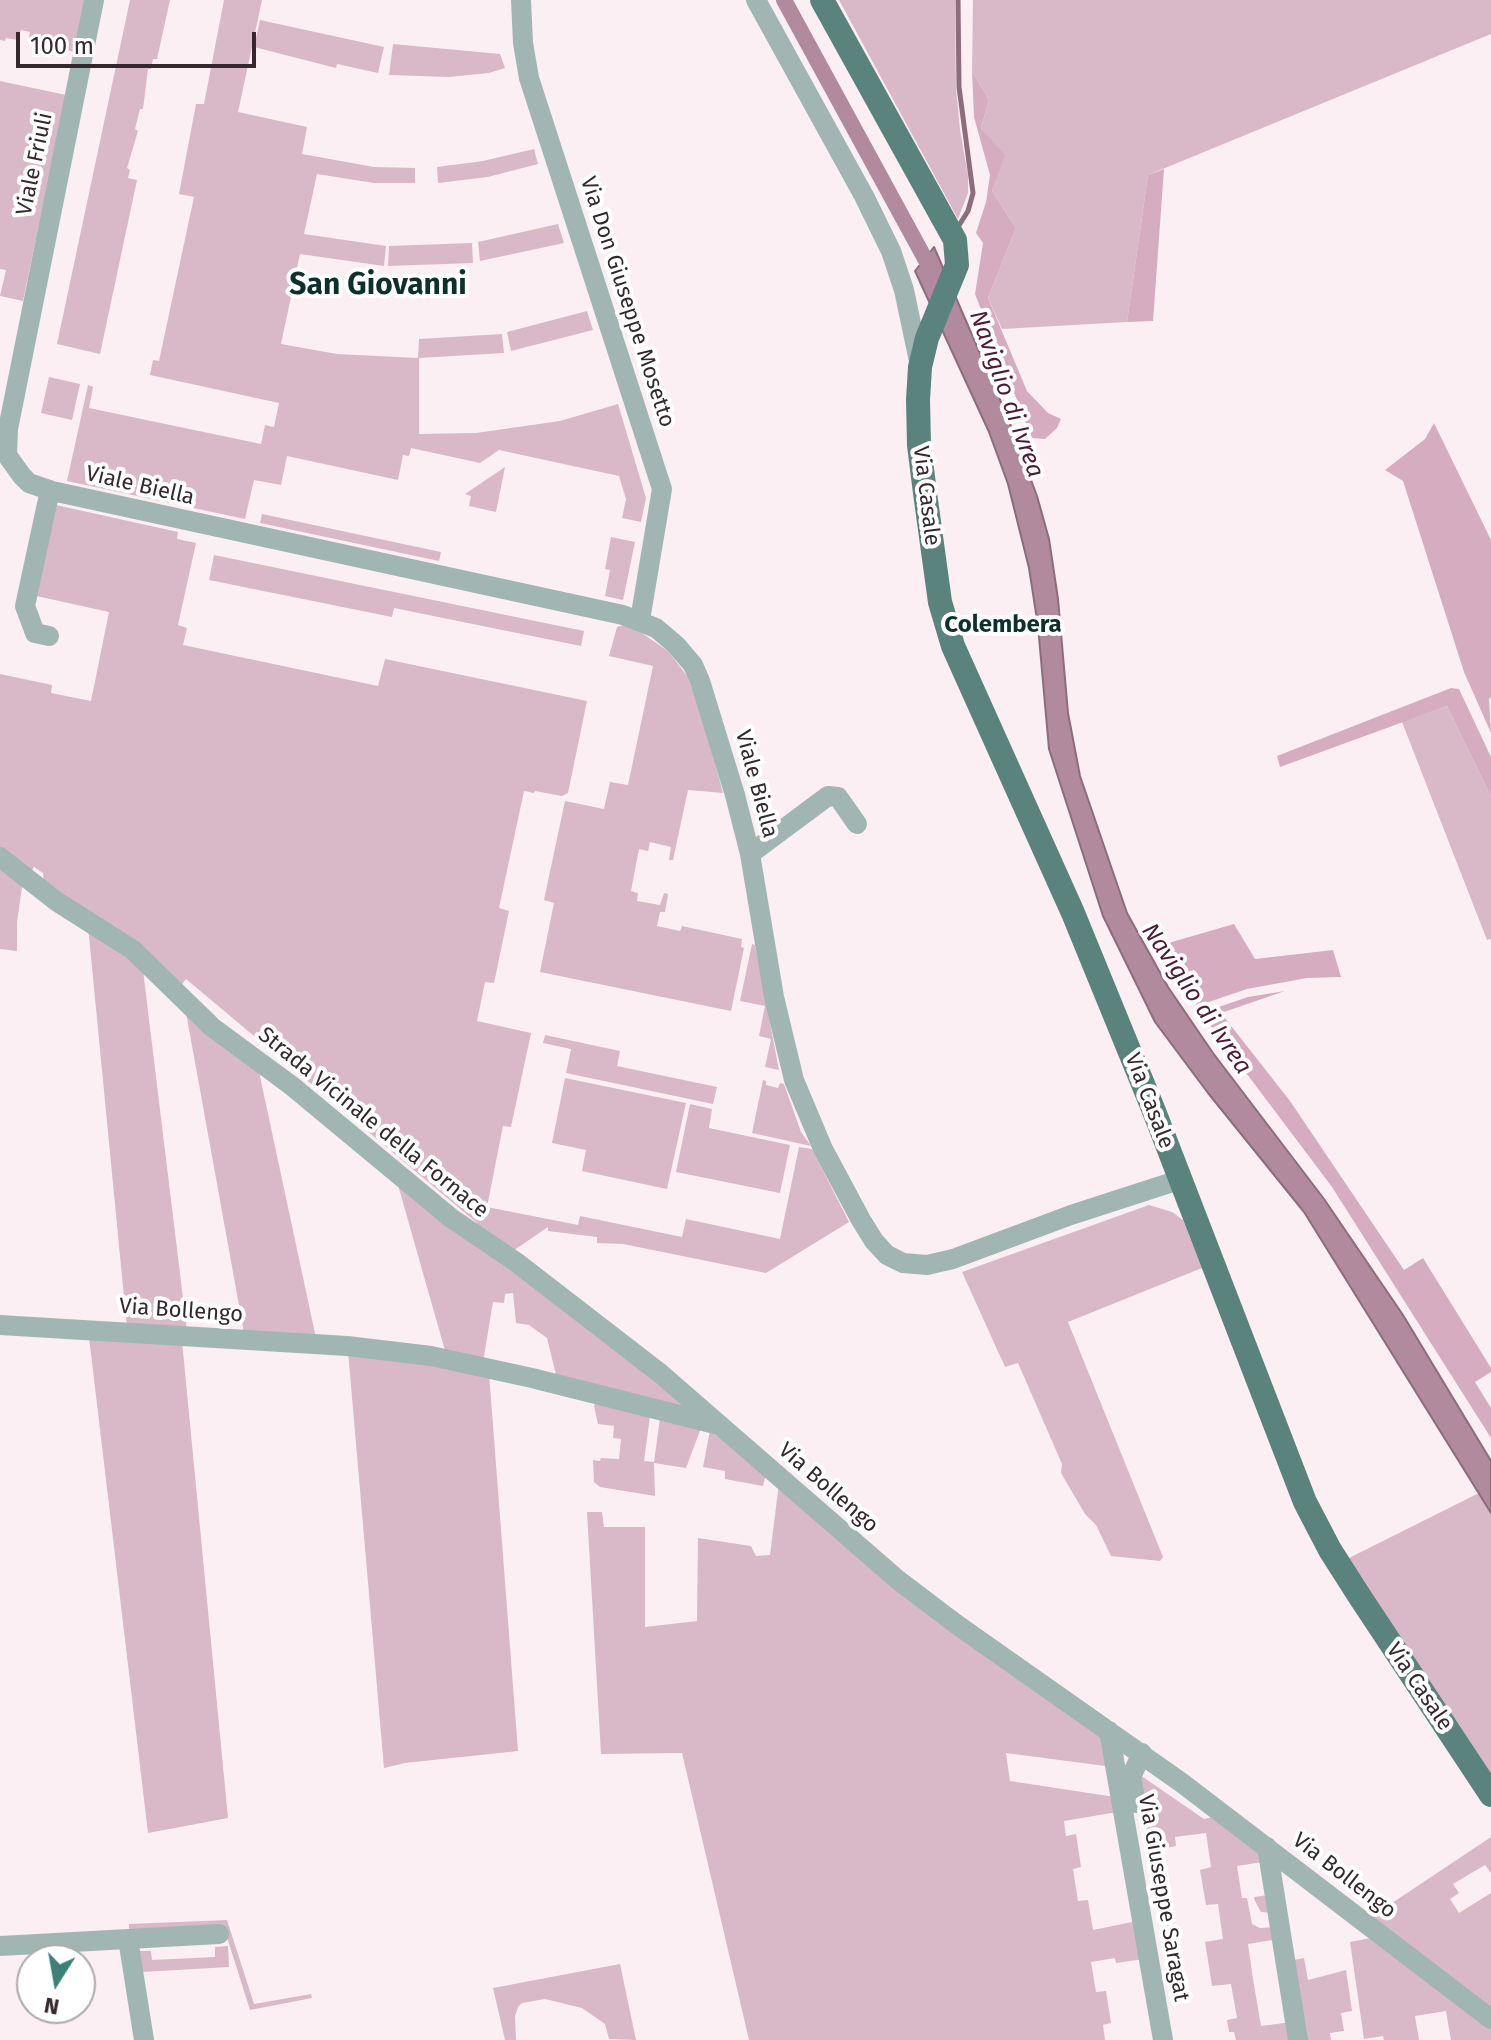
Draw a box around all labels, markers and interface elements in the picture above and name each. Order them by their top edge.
scale bar [20,16,260,66]
text: 100 m [30,32,94,60]
street label: Viale Friuli [11,110,59,218]
street label: Via Don Giuseppe Mosetto [574,173,680,431]
district label: San Giovanni [289,268,467,304]
water label: Naviglio di Ivrea [962,306,1050,482]
street label: Via Casale [907,445,945,547]
street label: Viale Biella [83,461,197,511]
district label: Colembera [944,611,1062,639]
street label: Viale Biella [729,727,783,841]
water label: Naviglio di Ivrea [1135,918,1257,1080]
street label: Strada Vicinale della Fornace [253,1022,493,1224]
street label: Via Casale [1119,1049,1179,1153]
street label: Via Bollengo [118,1294,244,1328]
street label: Via Bollengo [773,1437,883,1539]
street label: Via Casale [1380,1638,1458,1736]
street label: Via Giuseppe Saragat [1132,1792,1194,2004]
street label: Via Bollengo [1287,1827,1401,1925]
north arrow [16,1944,96,2024]
text: N [42,1991,61,2021]

